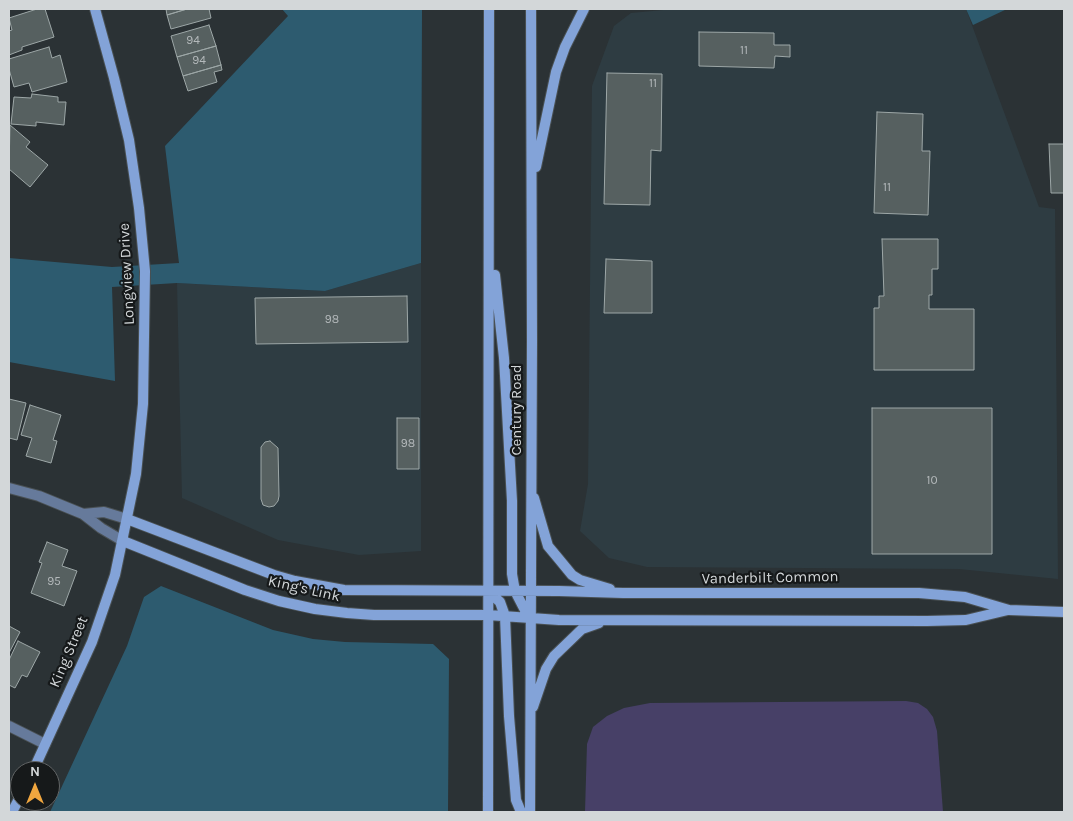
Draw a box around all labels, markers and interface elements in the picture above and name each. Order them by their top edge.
house number: 94 [186,34,200,48]
house number: 11 [740,44,748,58]
house number: 94 [192,54,206,68]
house number: 11 [649,77,657,91]
house number: 11 [883,181,891,195]
street label: Longview Drive [115,223,139,325]
house number: 98 [325,313,339,327]
street label: Century Road [508,364,526,456]
house number: 98 [401,437,415,451]
house number: 10 [926,474,938,488]
street label: Vanderbilt Common [701,568,839,588]
street label: King's Link [266,572,342,606]
house number: 95 [47,575,61,589]
street label: King Street [46,614,92,690]
north arrow [10,761,60,811]
text: N [30,763,40,780]

